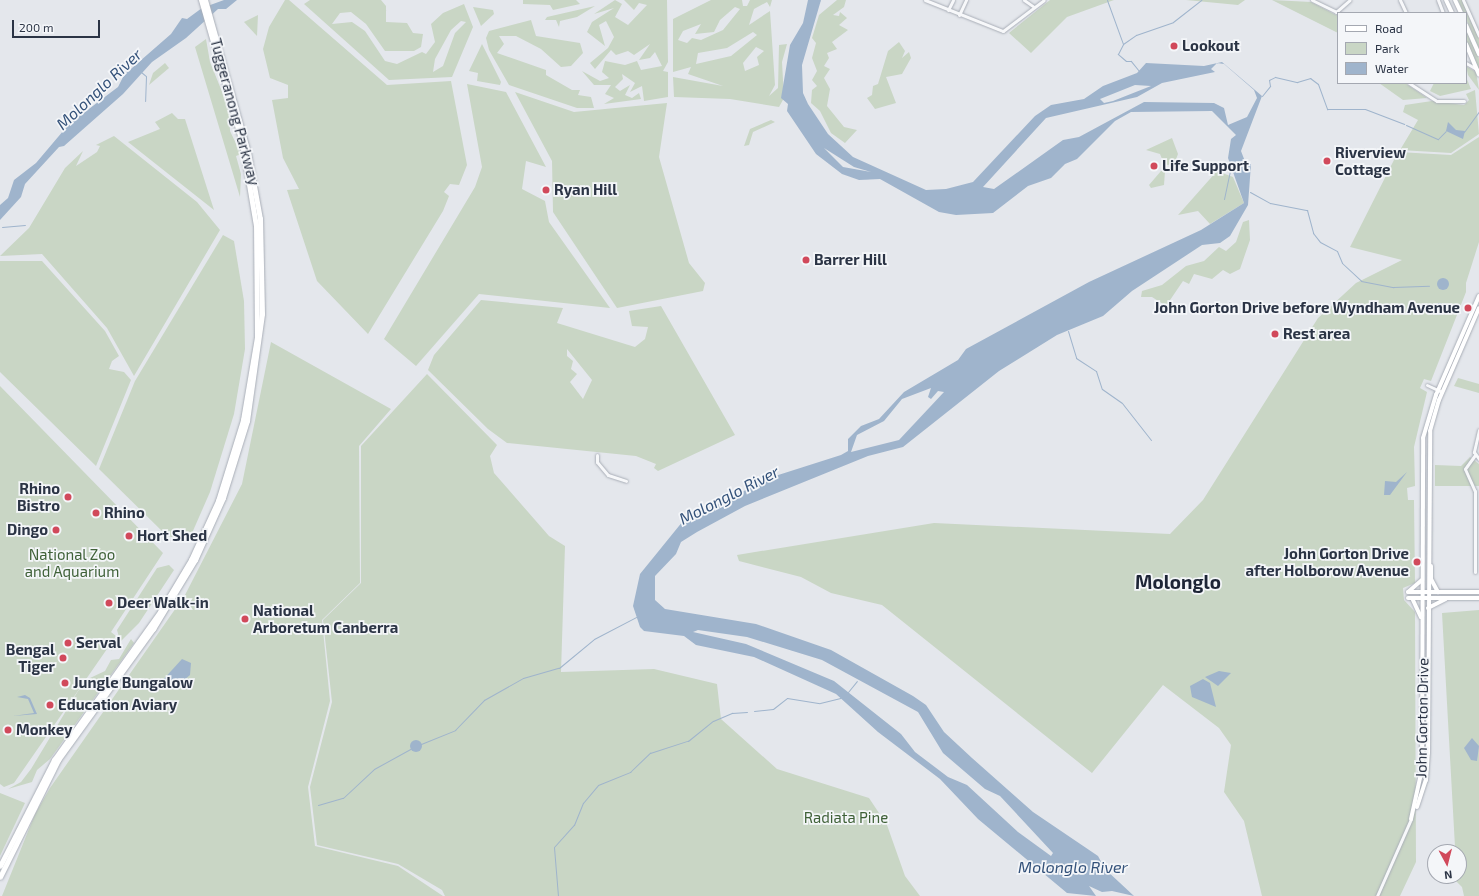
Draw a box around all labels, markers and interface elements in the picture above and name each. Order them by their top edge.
scale bar [14,12,102,38]
legend [1337,12,1467,84]
text: 200 m [19,20,53,34]
text: Road [1375,21,1403,35]
street label: Tuggeranong Parkway [207,36,263,188]
place label: Lookout [1182,37,1240,55]
marker: Lookout [1169,41,1179,51]
text: Park [1375,41,1400,55]
water label: Molonglo River [52,45,146,133]
text: Water [1375,61,1409,75]
place label: Riverview Cottage [1335,143,1406,178]
marker: Riverview Cottage [1322,156,1332,166]
place label: Life Support [1162,157,1249,175]
marker: Life Support [1149,161,1159,171]
place label: Ryan Hill [554,181,617,199]
marker: Ryan Hill [541,185,551,195]
place label: Barrer Hill [814,251,887,269]
marker: Barrer Hill [801,255,811,265]
place label: John Gorton Drive before Wyndham Avenue [1153,299,1460,317]
marker: John Gorton Drive before Wyndham Avenue [1463,303,1473,313]
place label: Rest area [1283,325,1350,343]
marker: Rest area [1270,329,1280,339]
water label: Molonglo River [676,462,782,528]
place label: Rhino Bistro [17,479,60,514]
marker: Rhino Bistro [63,492,73,502]
place label: Rhino [104,504,145,522]
marker: Rhino [91,508,101,518]
place label: Dingo [7,521,48,539]
marker: Dingo [51,525,61,535]
place label: Hort Shed [137,527,207,545]
marker: Hort Shed [124,531,134,541]
place label: John Gorton Drive after Holborow Avenue [1245,544,1409,579]
park label: National Zoo and Aquarium [25,545,119,580]
marker: John Gorton Drive after Holborow Avenue [1412,557,1422,567]
district label: Molonglo [1135,571,1221,593]
place label: Deer Walk-in [117,594,209,612]
marker: Deer Walk-in [104,598,114,608]
place label: National Arboretum Canberra [253,601,398,636]
marker: National Arboretum Canberra [240,614,250,624]
place label: Serval [76,634,122,652]
marker: Serval [63,638,73,648]
place label: Bengal Tiger [6,640,55,675]
marker: Bengal Tiger [58,653,68,663]
street label: John Gorton Drive [1412,658,1432,778]
place label: Jungle Bungalow [73,674,193,692]
marker: Jungle Bungalow [60,678,70,688]
place label: Education Aviary [58,696,178,714]
marker: Education Aviary [45,700,55,710]
place label: Monkey [16,721,73,739]
marker: Monkey [3,725,13,735]
park label: Radiata Pine [804,809,888,827]
north arrow [1427,844,1467,884]
water label: Molonglo River [1018,857,1128,877]
text: N [1444,868,1453,882]

